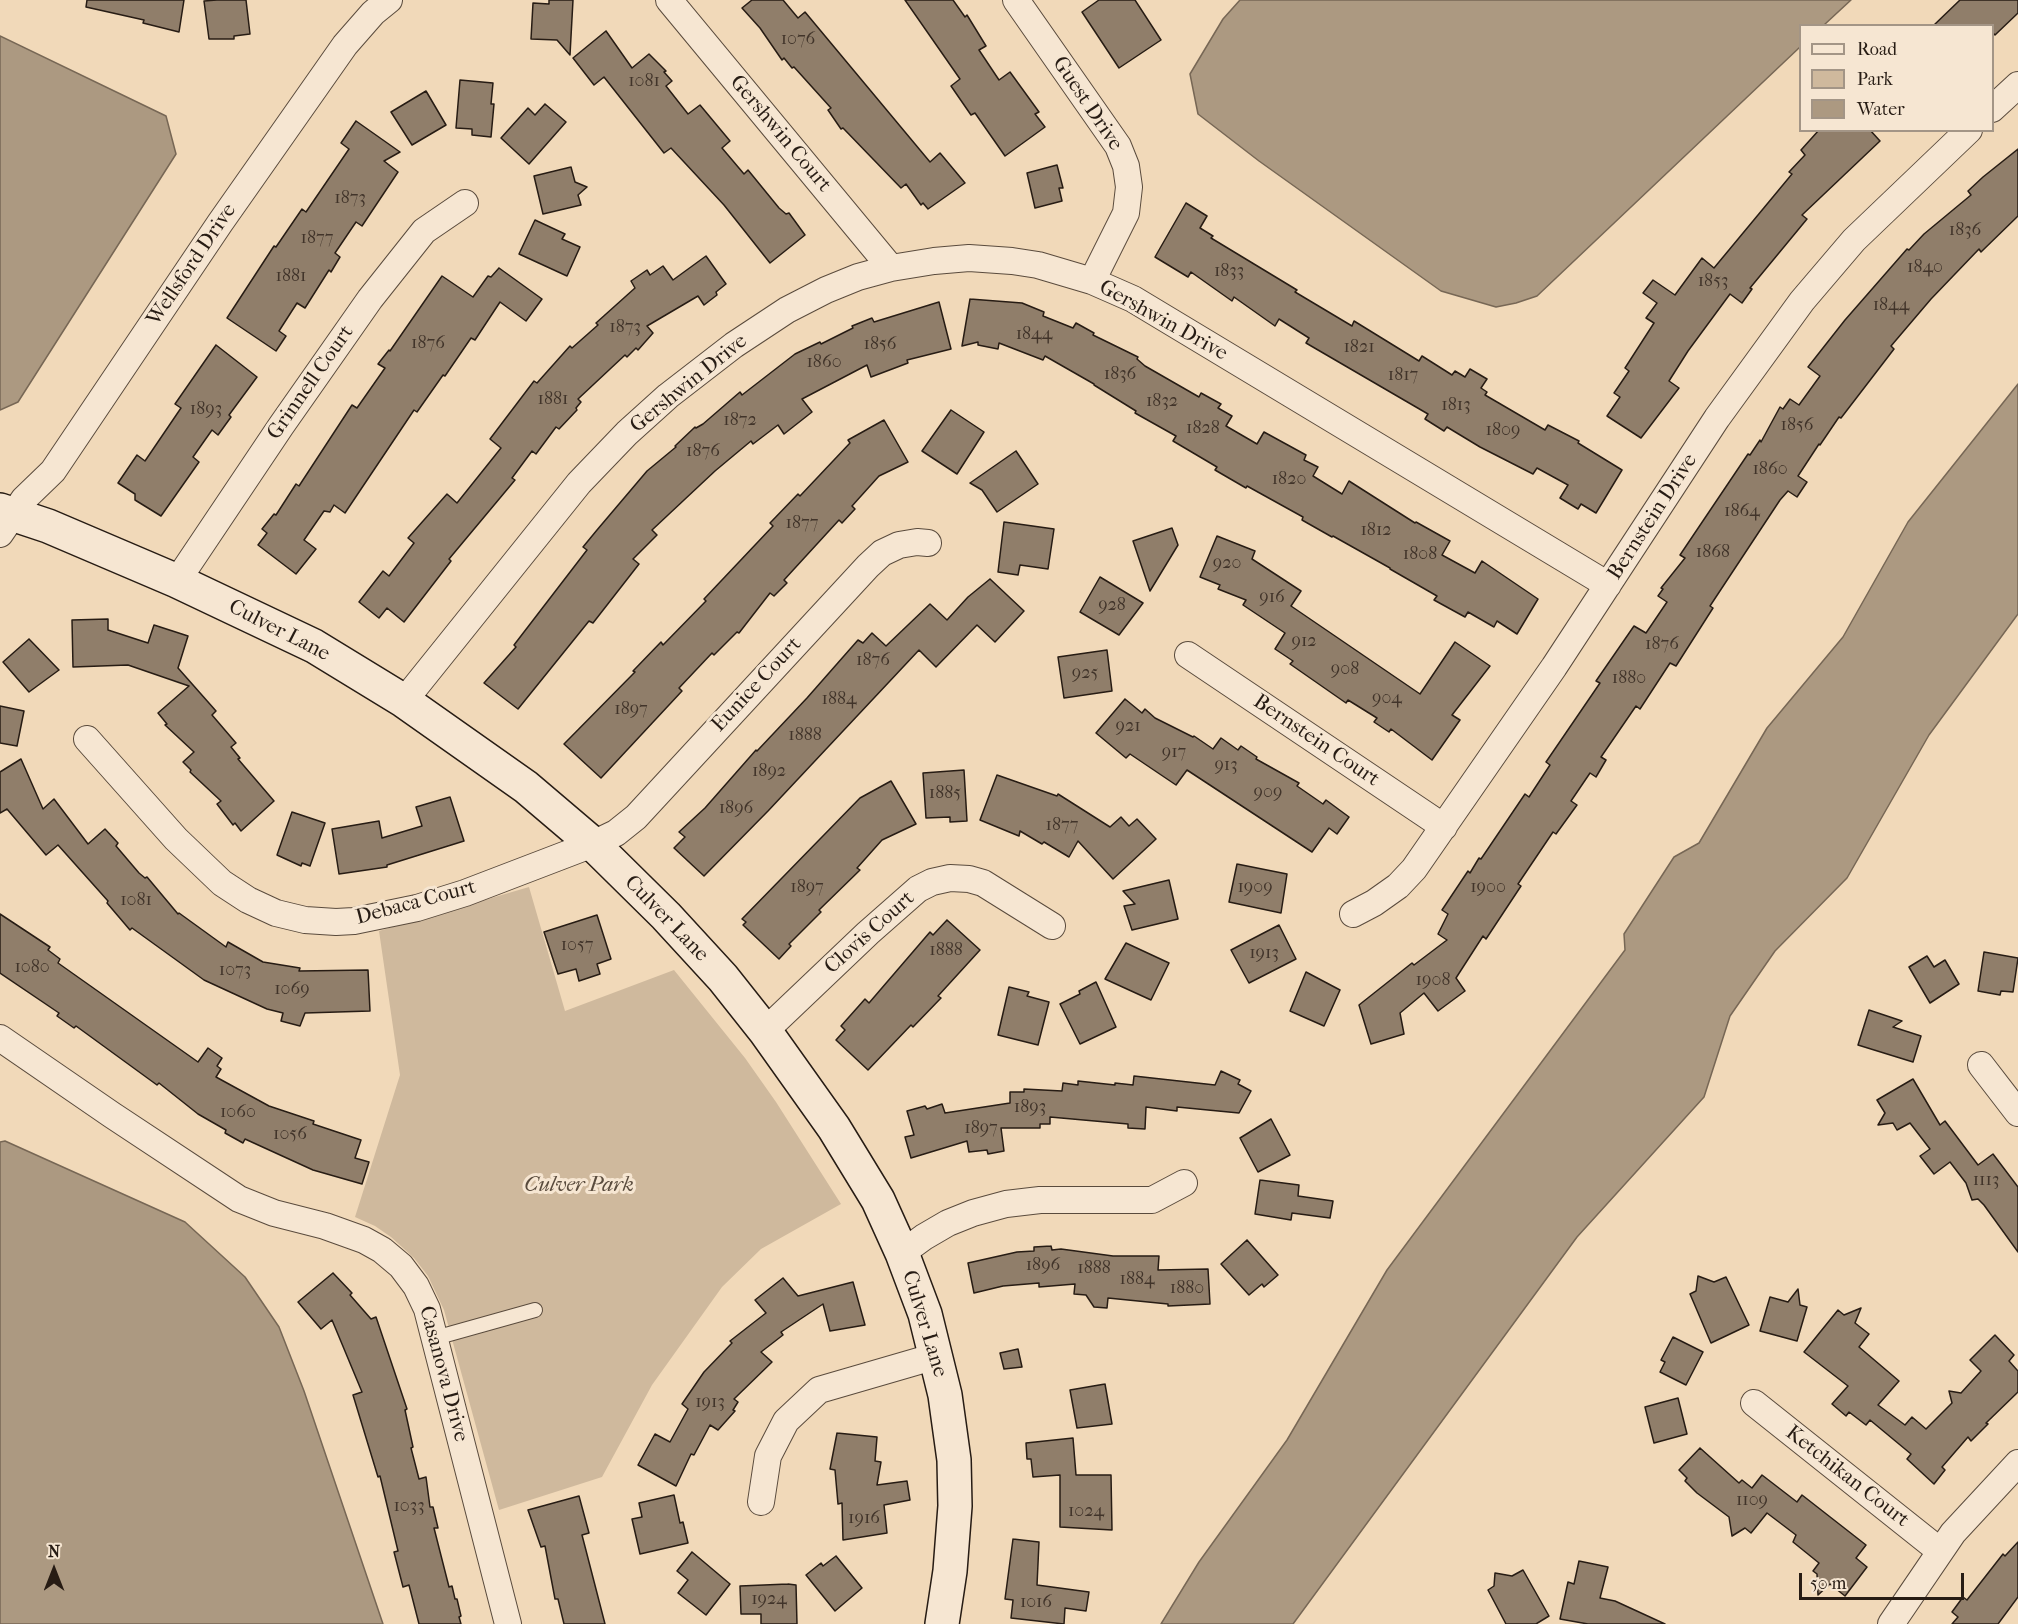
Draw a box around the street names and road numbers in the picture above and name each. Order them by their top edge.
street label: Guest Drive [1046,52,1128,156]
street label: Gershwin Court [724,70,836,198]
street label: Wellsford Drive [142,199,242,331]
street label: Gershwin Drive [1094,275,1232,367]
street label: Grinnell Court [262,321,360,445]
street label: Gershwin Drive [625,329,753,439]
street label: Bernstein Drive [1603,449,1703,585]
street label: Culver Lane [224,595,334,667]
street label: Eunice Court [707,632,807,738]
street label: Bernstein Court [1248,690,1384,792]
street label: Culver Lane [619,871,713,967]
street label: Debaca Court [353,875,479,931]
street label: Clovis Court [820,886,920,980]
street label: Culver Lane [896,1268,952,1380]
street label: Casanova Drive [413,1303,473,1445]
street label: Ketchikan Court [1780,1421,1914,1533]

